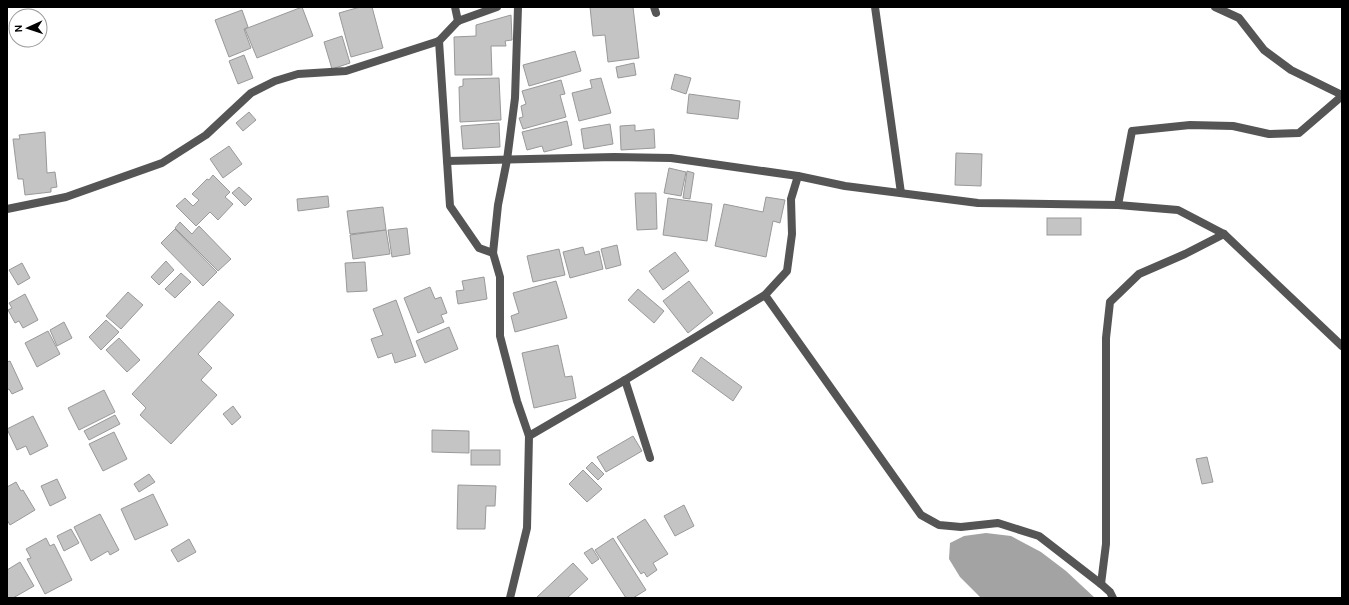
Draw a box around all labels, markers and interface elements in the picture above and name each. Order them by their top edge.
north arrow [8,8,48,48]
text: N [12,24,25,33]

